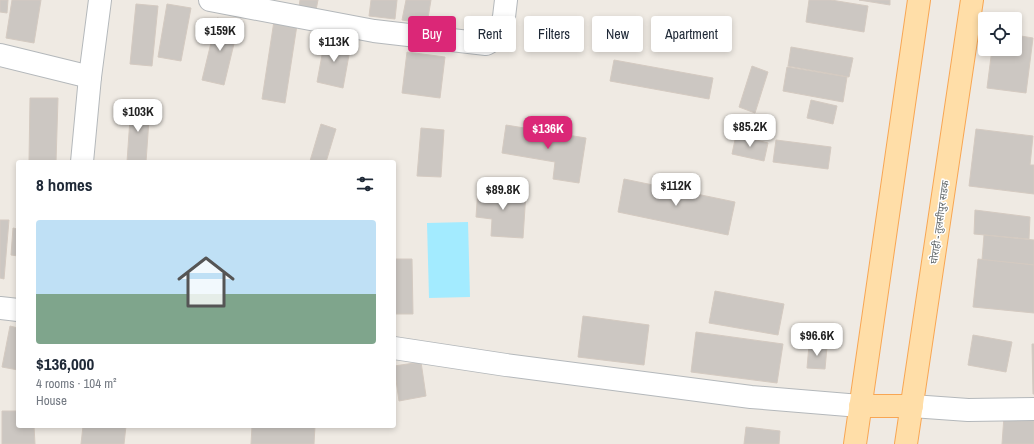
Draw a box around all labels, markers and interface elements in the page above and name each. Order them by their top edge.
map controls [978,12,1022,56]
button: locate [978,12,1022,56]
chip: Buy [408,16,456,52]
chip: Rent [464,16,516,52]
chip: Filters [524,16,584,52]
chip: New [592,16,643,52]
chip: Apartment [651,16,732,52]
pin: $159K [192,18,248,52]
text: $159K [204,22,236,39]
pin: $113K [306,29,362,63]
text: $113K [319,33,349,50]
pin: $103K [110,99,166,133]
text: $103K [122,103,154,120]
pin: $85.2K [717,114,783,148]
pin: $136K [520,116,576,150]
text: $85.2K [733,118,767,135]
text: $136K [532,120,564,137]
text: 8 homes [36,173,93,196]
icon: filters [354,173,376,195]
pin: $112K [648,173,704,207]
pin: $89.8K [470,177,536,211]
text: $112K [661,177,691,194]
street label: घोराही - तुलसीपुर सडक [927,179,952,265]
text: $89.8K [486,181,520,198]
icon: home [170,246,242,318]
pin: $96.6K [784,323,850,357]
text: $96.6K [800,327,834,344]
text: $136,000 [36,352,94,375]
text: 4 rooms · 104 m² [36,375,117,392]
text: House [36,392,67,409]

